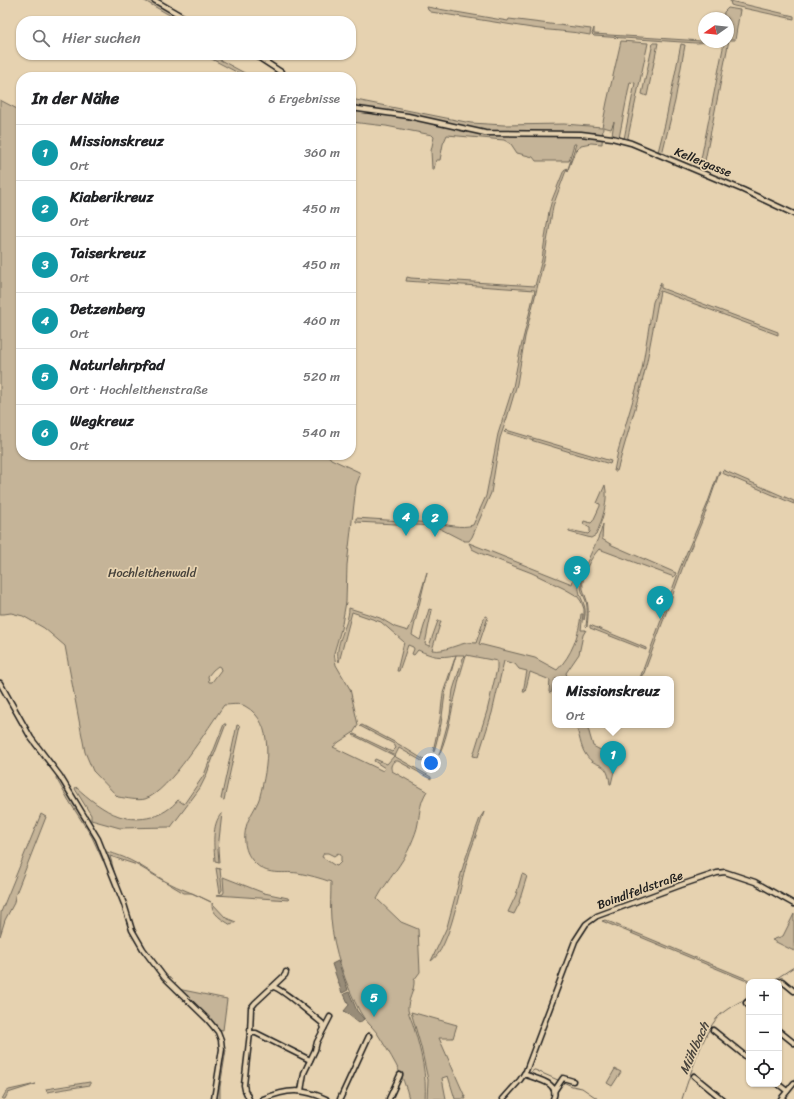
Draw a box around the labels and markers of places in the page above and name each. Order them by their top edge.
pin: 4 [393,503,419,536]
pin: 2 [422,504,448,537]
pin: 3 [564,556,590,589]
pin: 6 [647,586,673,619]
pin: 1 [600,741,626,774]
pin: 5 [361,984,387,1017]

